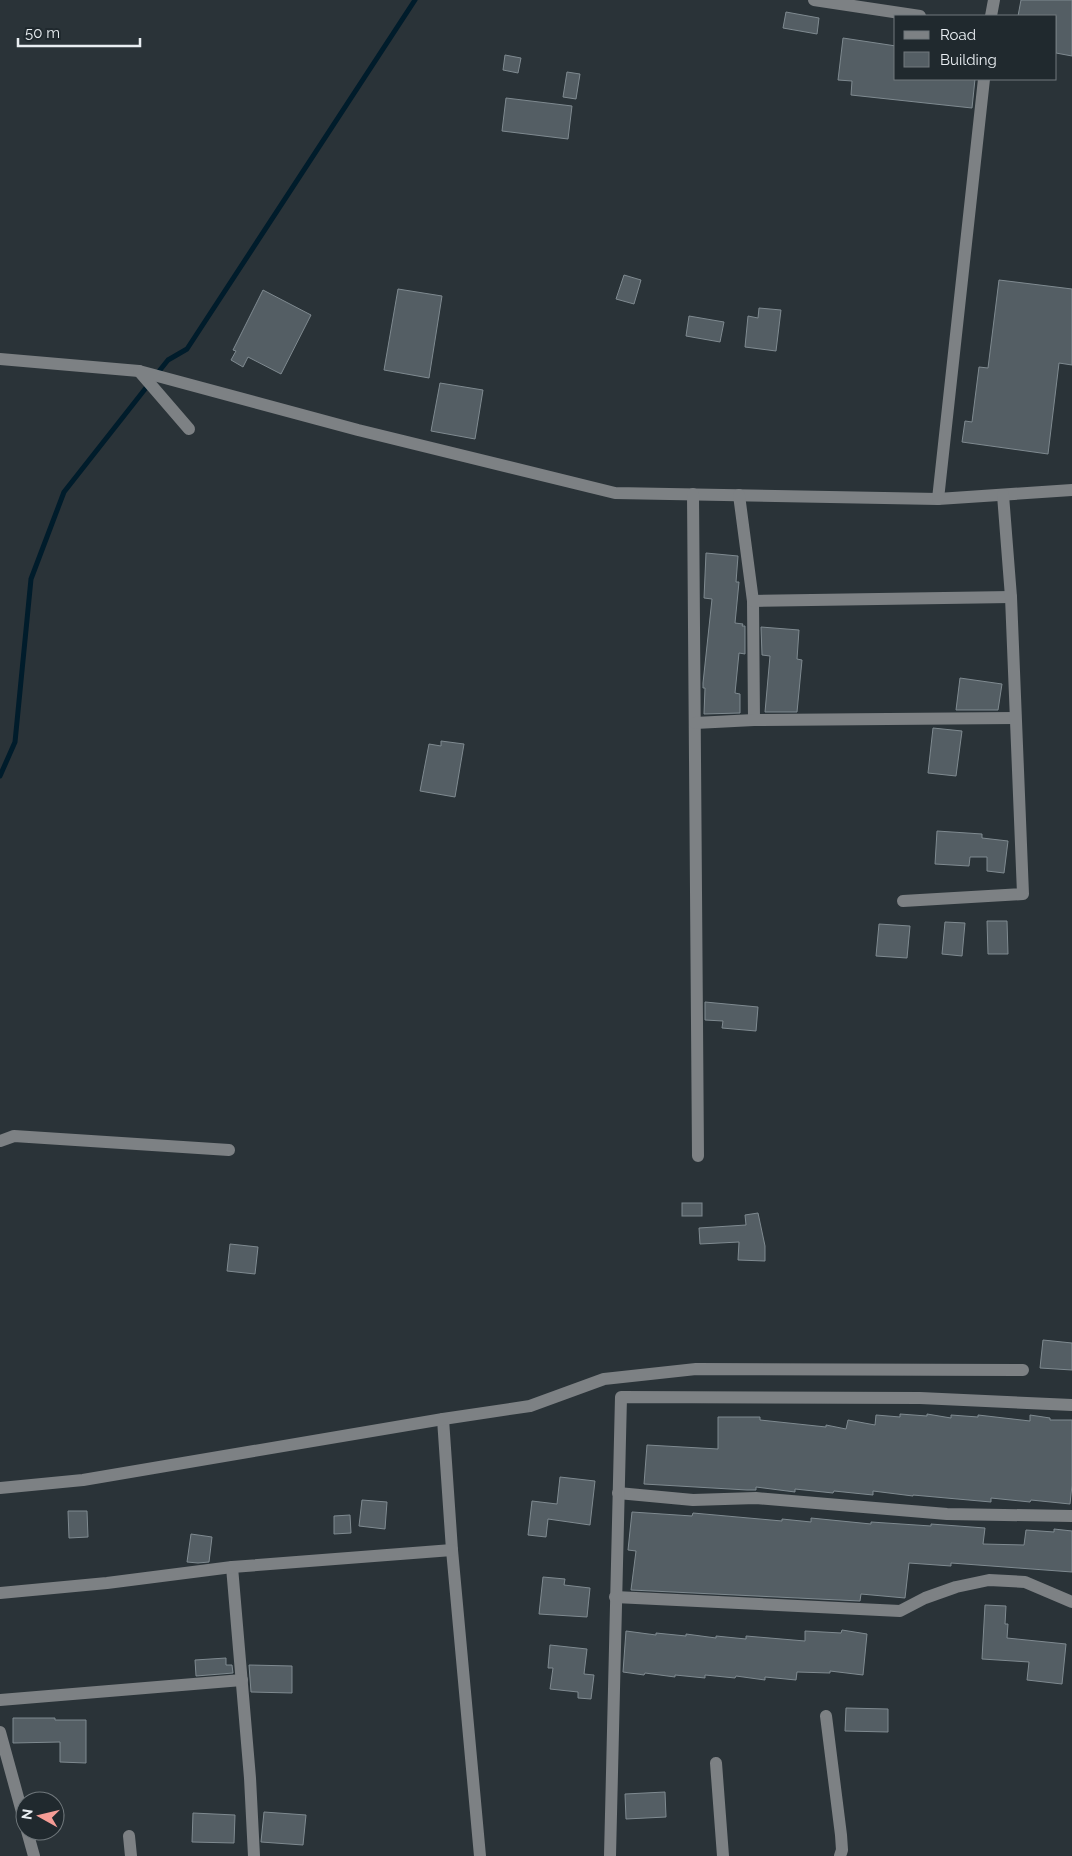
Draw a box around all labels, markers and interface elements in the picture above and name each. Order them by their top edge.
scale bar [18,15,140,47]
legend [894,15,1057,80]
text: 50 m [25,24,60,42]
text: Road [940,26,976,44]
text: Building [940,51,997,69]
north arrow [15,1791,65,1841]
text: N [18,1808,36,1821]

